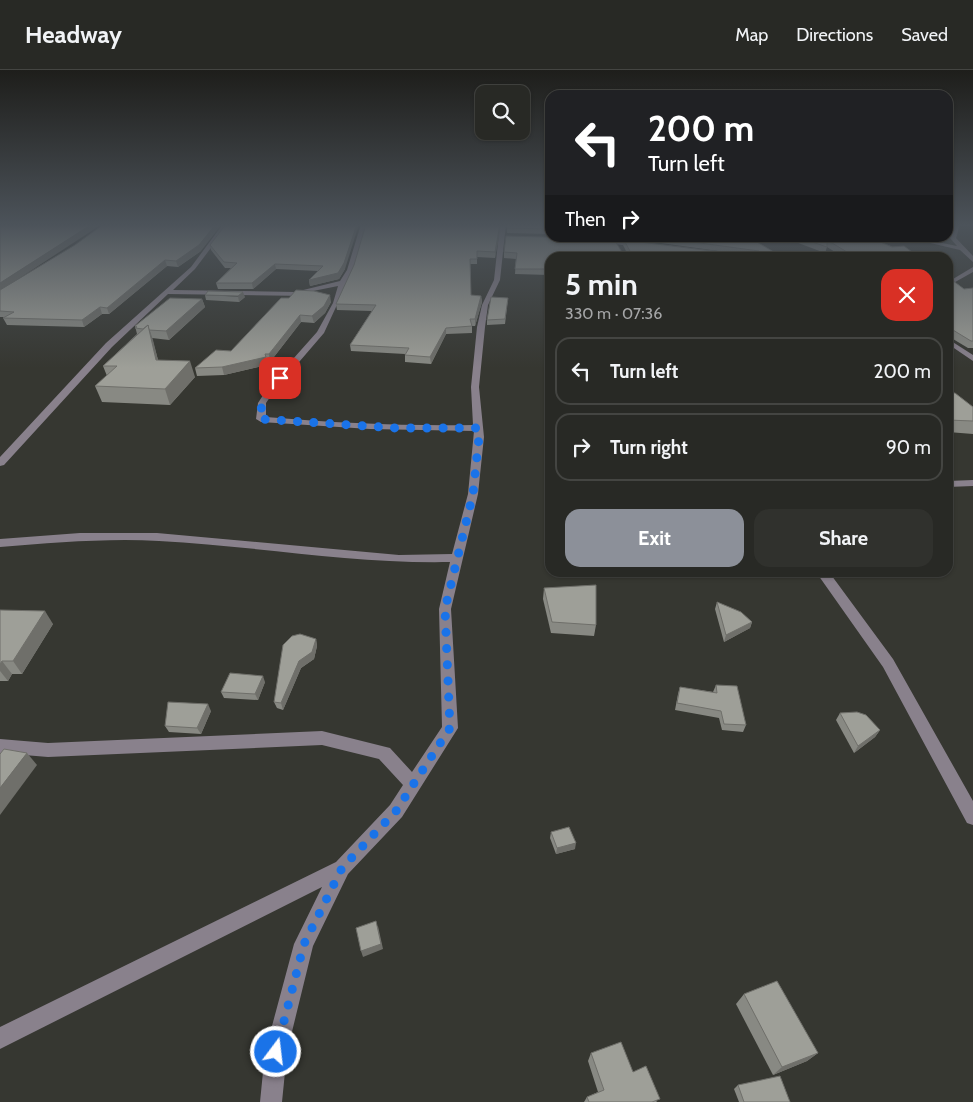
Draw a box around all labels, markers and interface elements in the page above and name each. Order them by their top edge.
text: Headway [25,20,122,49]
text: Map [735,24,768,46]
text: Directions [796,24,873,46]
text: Saved [901,24,948,46]
map controls [475,85,530,140]
button: search [475,85,530,140]
text: 200 m [648,107,754,150]
icon: left [565,110,630,175]
text: Turn left [648,150,725,177]
icon: right [616,205,644,233]
text: Then [565,208,606,231]
text: 5 min [565,266,638,303]
button: close [881,269,933,321]
text: 330 m · 07:36 [565,304,662,323]
pin [259,357,301,399]
icon: left [567,357,595,385]
text: Turn left [610,360,678,383]
text: 200 m [874,360,931,383]
icon: arrive [266,364,294,392]
icon: right [567,433,595,461]
text: Turn right [610,436,688,459]
text: 90 m [886,436,931,459]
button: Exit [565,509,744,567]
button: Share [754,509,933,567]
position arrow [249,1025,301,1077]

